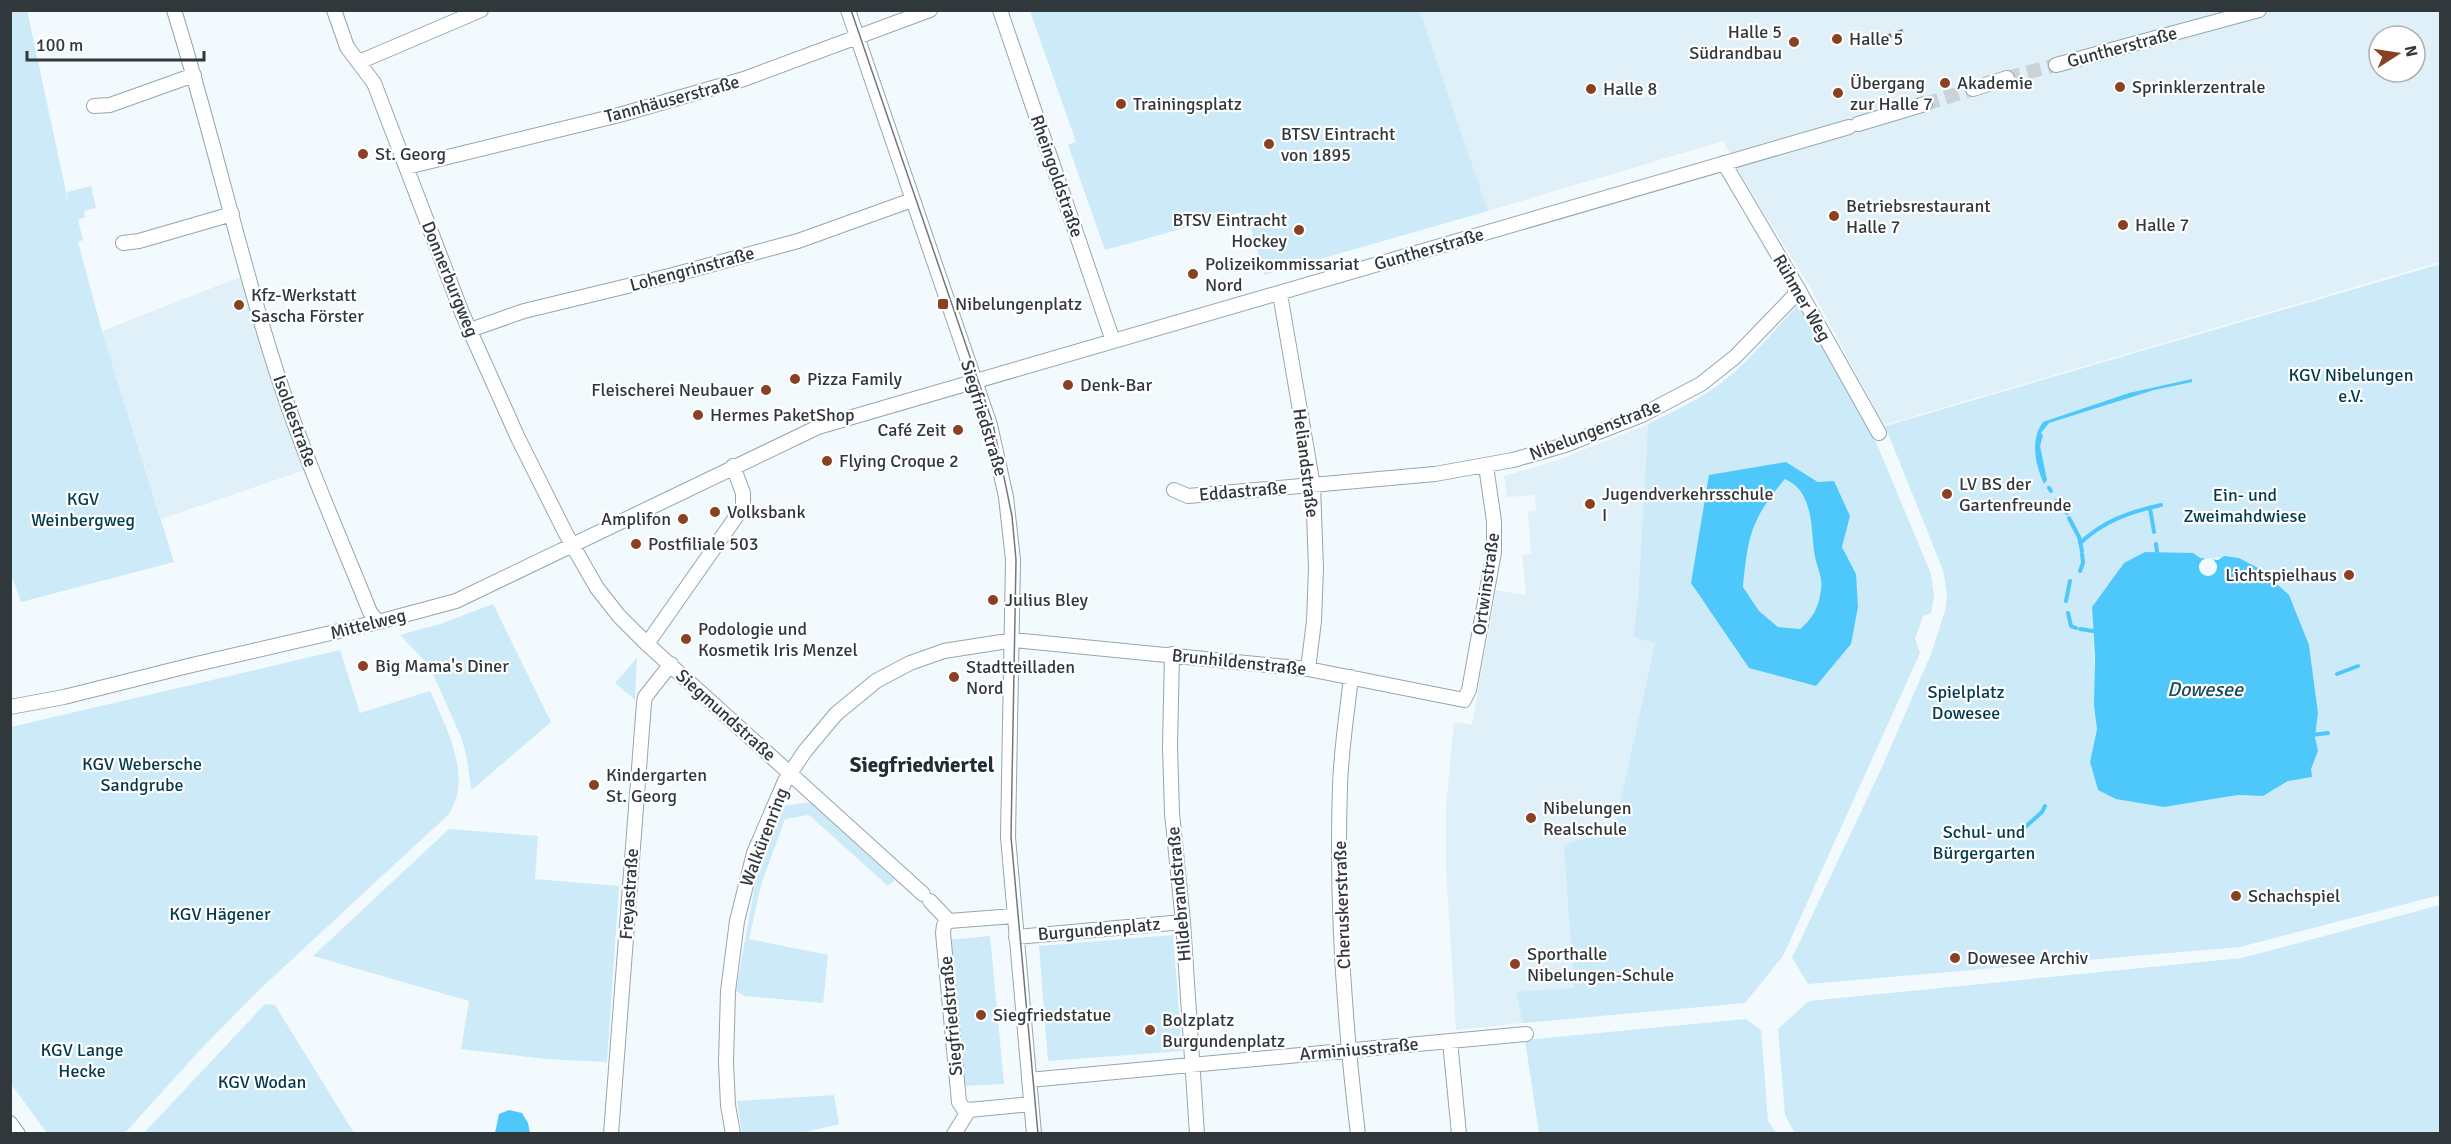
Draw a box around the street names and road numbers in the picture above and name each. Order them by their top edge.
street label: Guntherstraße [2065,22,2179,72]
street label: Tannhäuserstraße [602,70,742,128]
street label: Rheingoldstraße [1026,112,1088,240]
street label: Donnerburgweg [417,218,483,340]
street label: Guntherstraße [1372,223,1486,275]
street label: Lohengrinstraße [627,242,757,296]
street label: Rühmer Weg [1768,250,1836,346]
street label: Siegfriedstraße [956,357,1012,479]
street label: Isoldestraße [268,372,322,470]
street label: Nibelungenstraße [1526,395,1664,465]
street label: Heliandstraße [1288,407,1324,519]
street label: Eddastraße [1198,476,1288,506]
street label: Ortwinstraße [1468,531,1504,637]
street label: Mittelweg [328,604,408,644]
street label: Brunhildenstraße [1171,644,1307,680]
street label: Siegmundstraße [671,664,781,766]
street label: Walkürenring [735,785,793,889]
street label: Hildebrandstraße [1162,826,1196,962]
street label: Cheruskerstraße [1329,840,1355,970]
street label: Freyastraße [615,848,643,940]
street label: Burgundenplatz [1037,913,1161,945]
street label: Siegfriedstraße [935,955,967,1077]
street label: Arminiusstraße [1299,1033,1419,1065]

